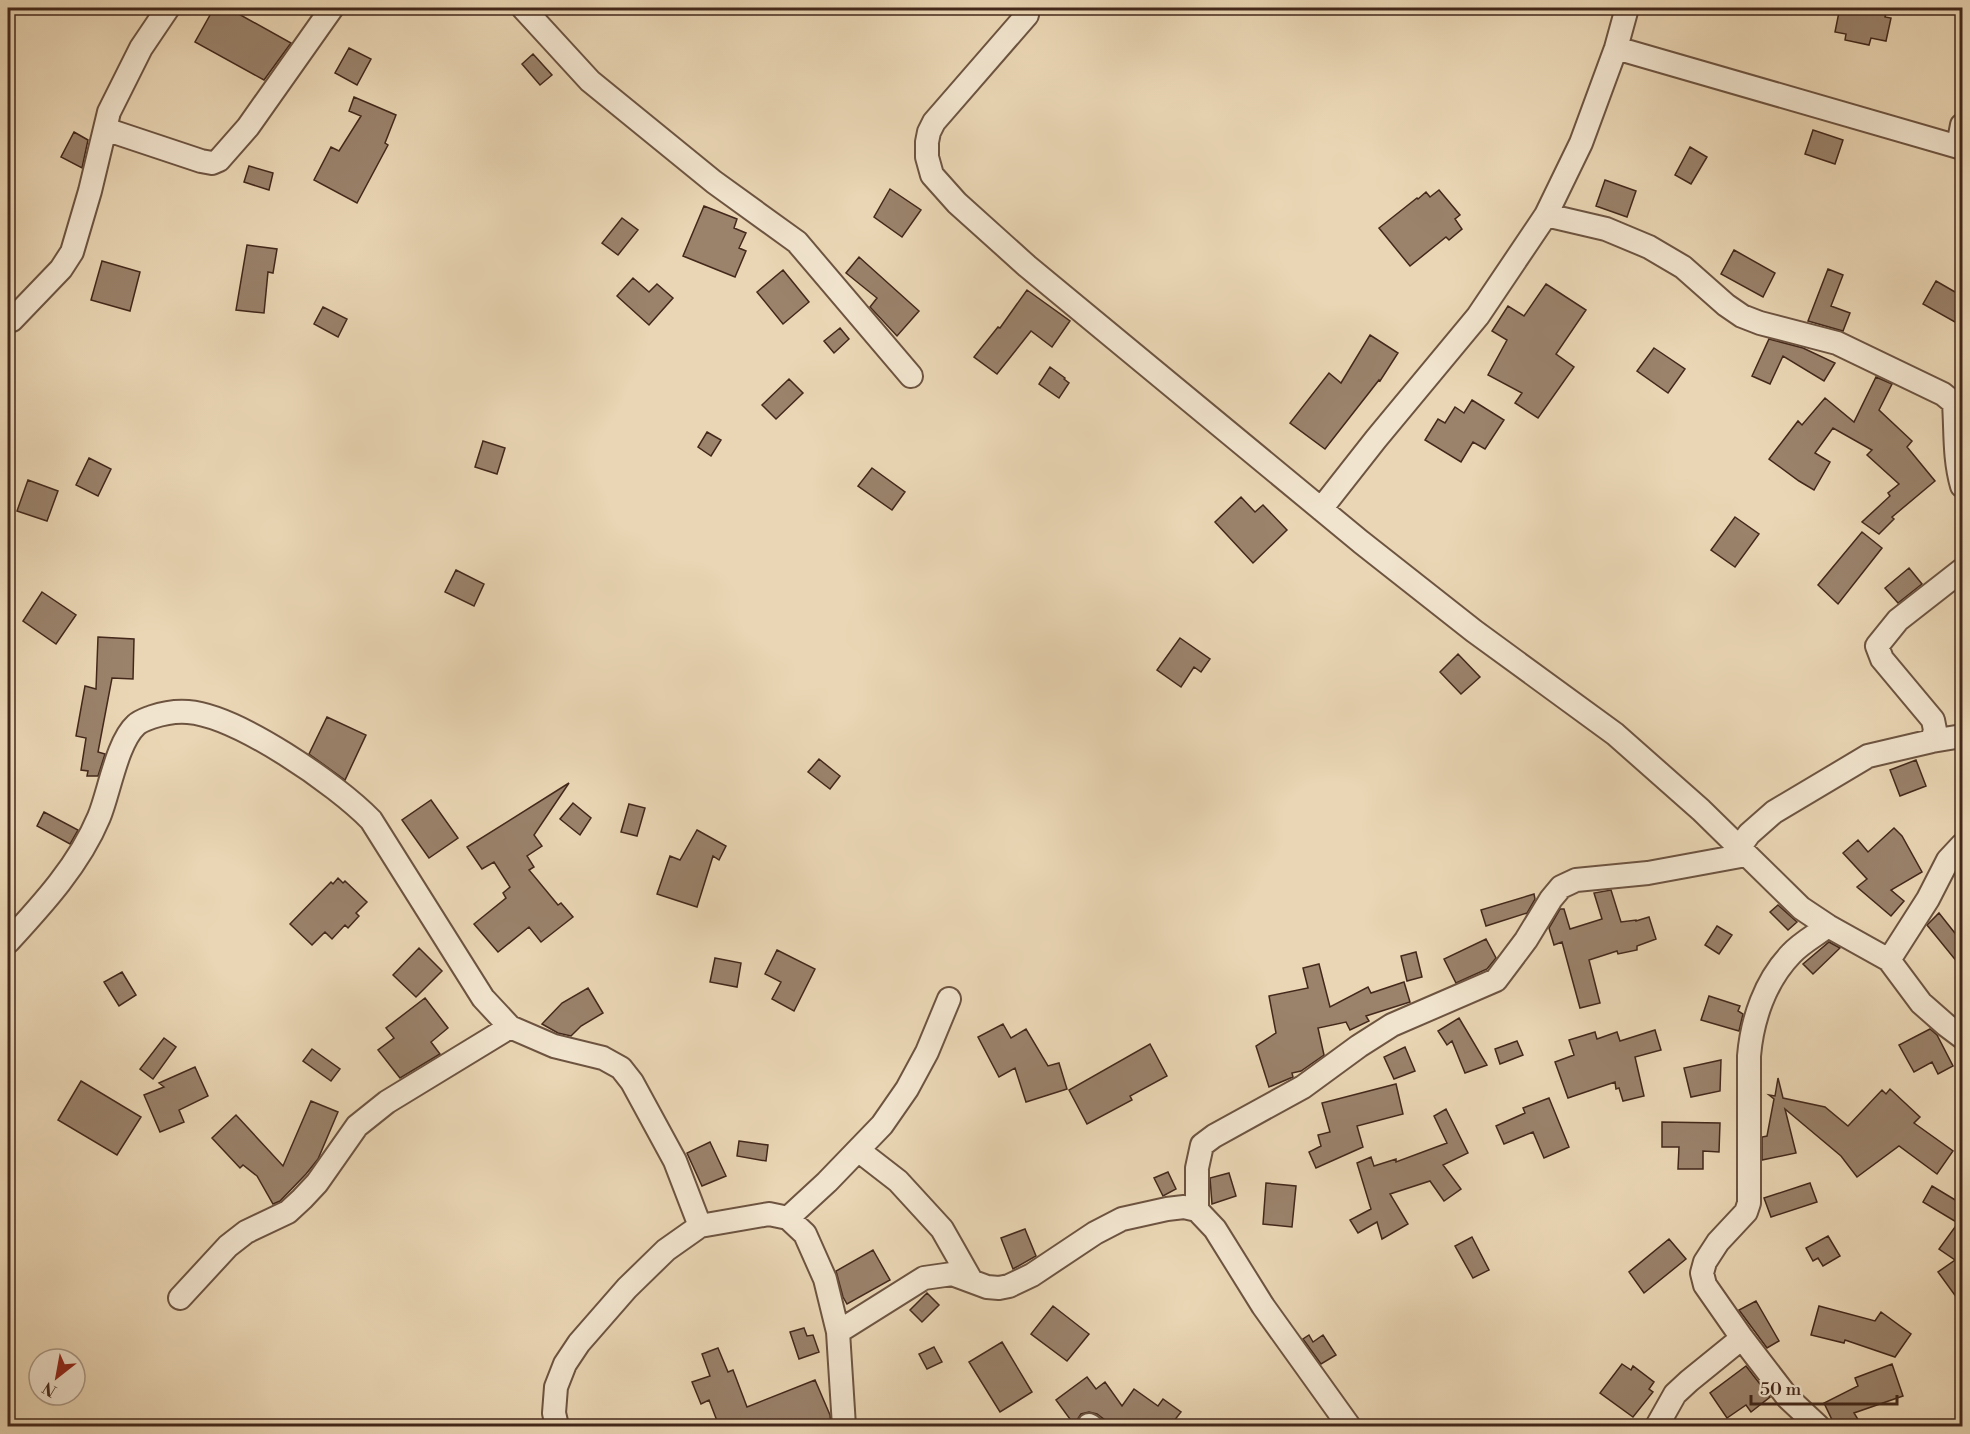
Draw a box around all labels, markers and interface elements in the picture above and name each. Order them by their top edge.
north arrow [27,1347,87,1407]
scale bar [1751,1368,1896,1406]
text: N [39,1377,60,1401]
text: 50 m [1760,1378,1802,1401]

